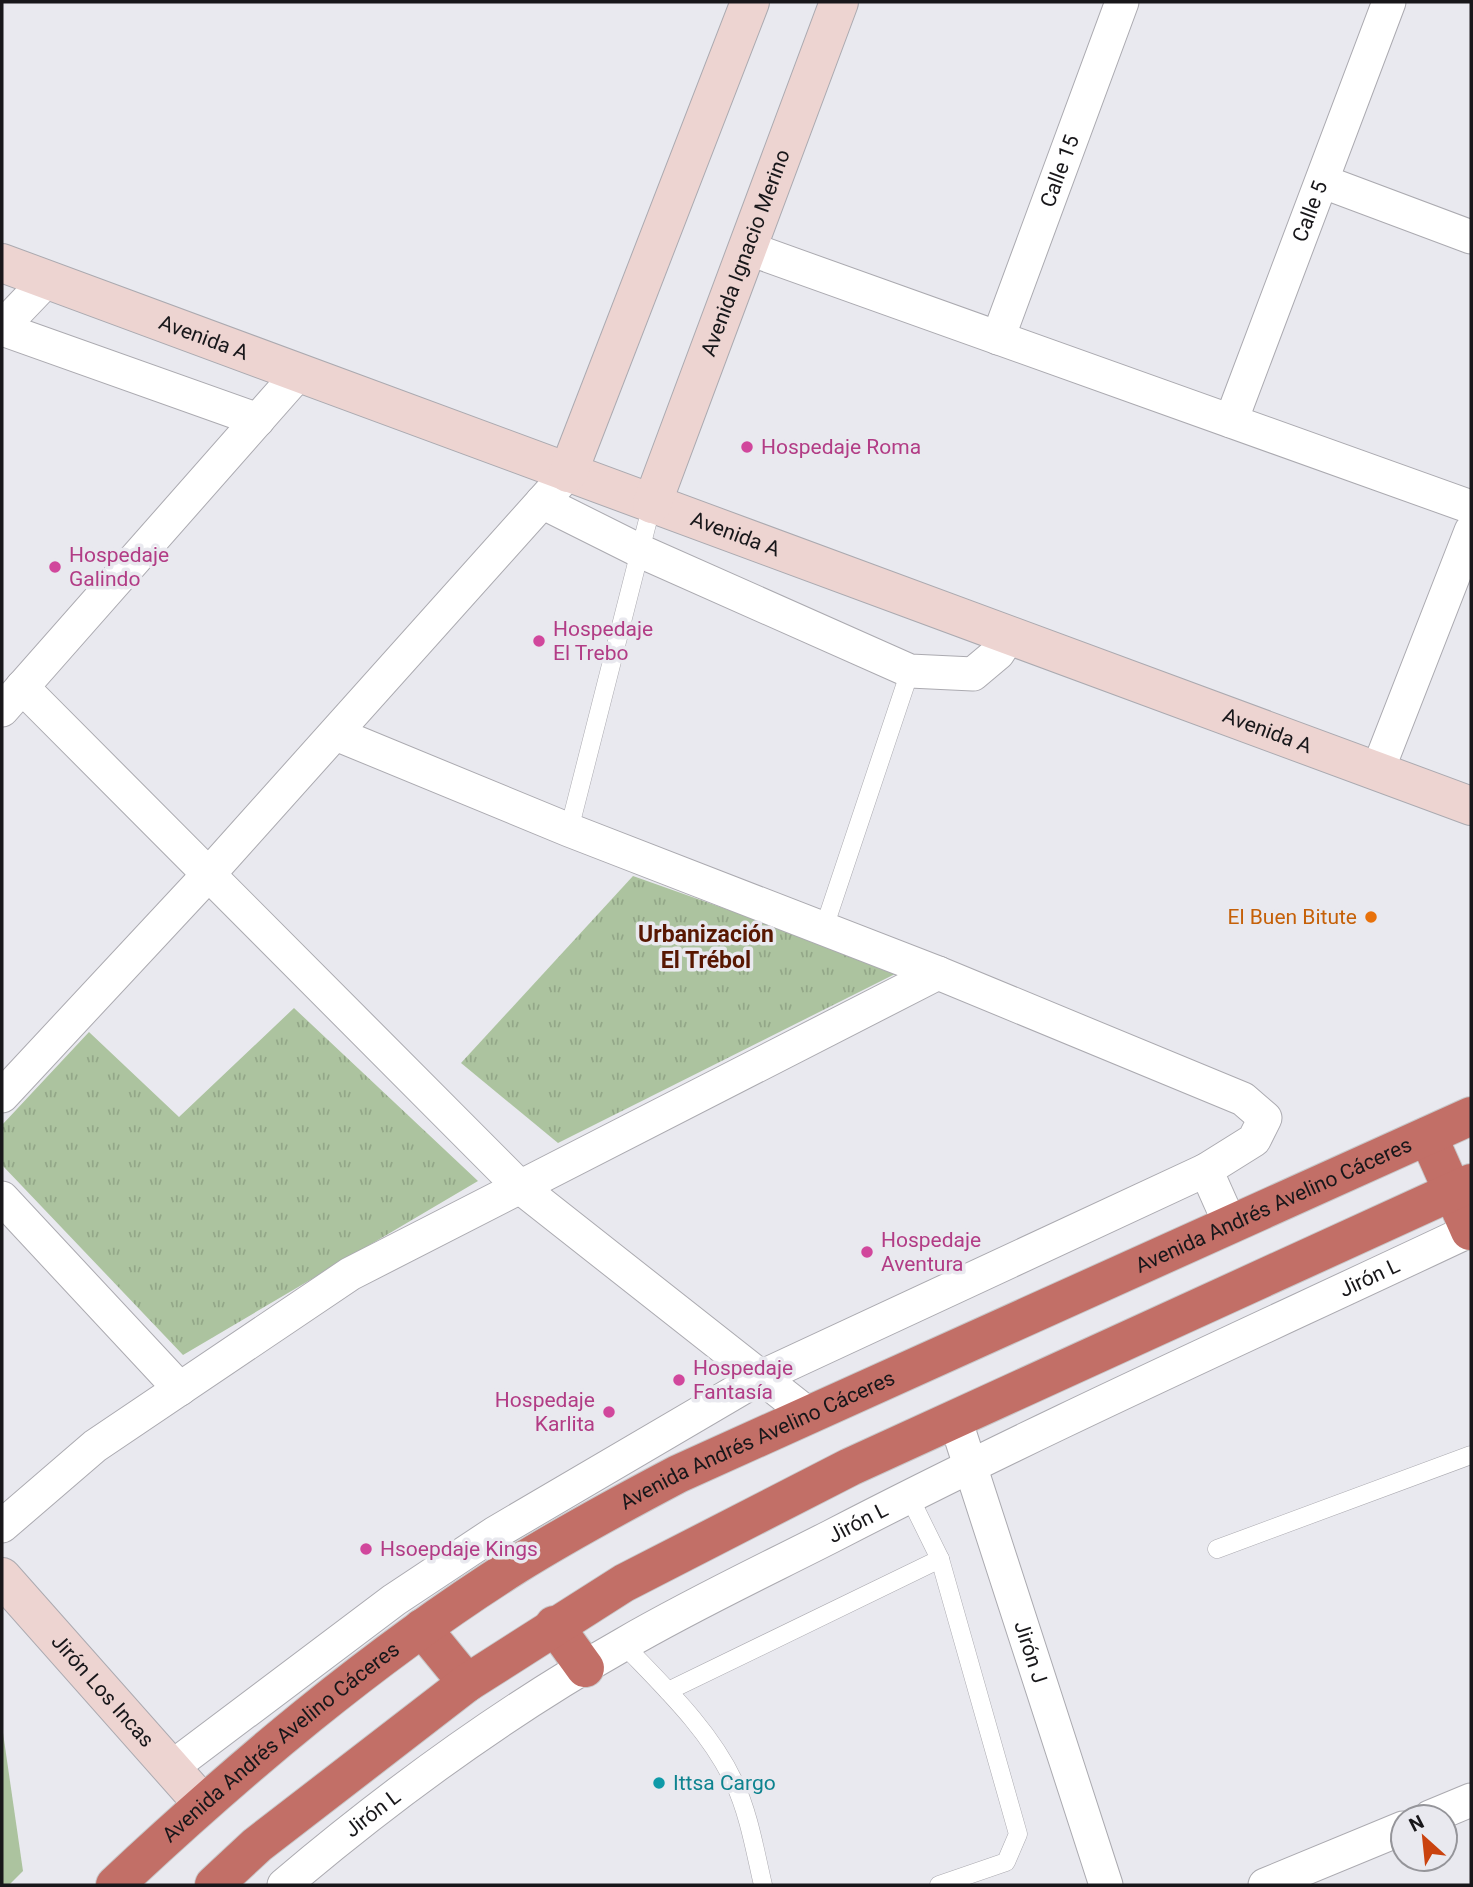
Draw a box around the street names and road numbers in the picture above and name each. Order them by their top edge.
street label: Calle 15 [1035,132,1084,210]
street label: Avenida Ignacio Merino [696,146,795,360]
street label: Calle 5 [1288,177,1332,245]
street label: Avenida A [156,310,252,365]
street label: Avenida A [688,507,784,562]
street label: Avenida A [1219,703,1316,758]
street label: Avenida Andrés Avelino Cáceres [1132,1132,1415,1278]
street label: Jirón L [1335,1253,1403,1302]
street label: Avenida Andrés Avelino Cáceres [616,1366,899,1515]
street label: Jirón L [824,1497,892,1548]
street label: Jirón J [1009,1618,1052,1686]
street label: Jirón Los Incas [47,1630,159,1752]
street label: Avenida Andrés Avelino Cáceres [157,1637,404,1847]
street label: Jirón L [340,1784,405,1842]

